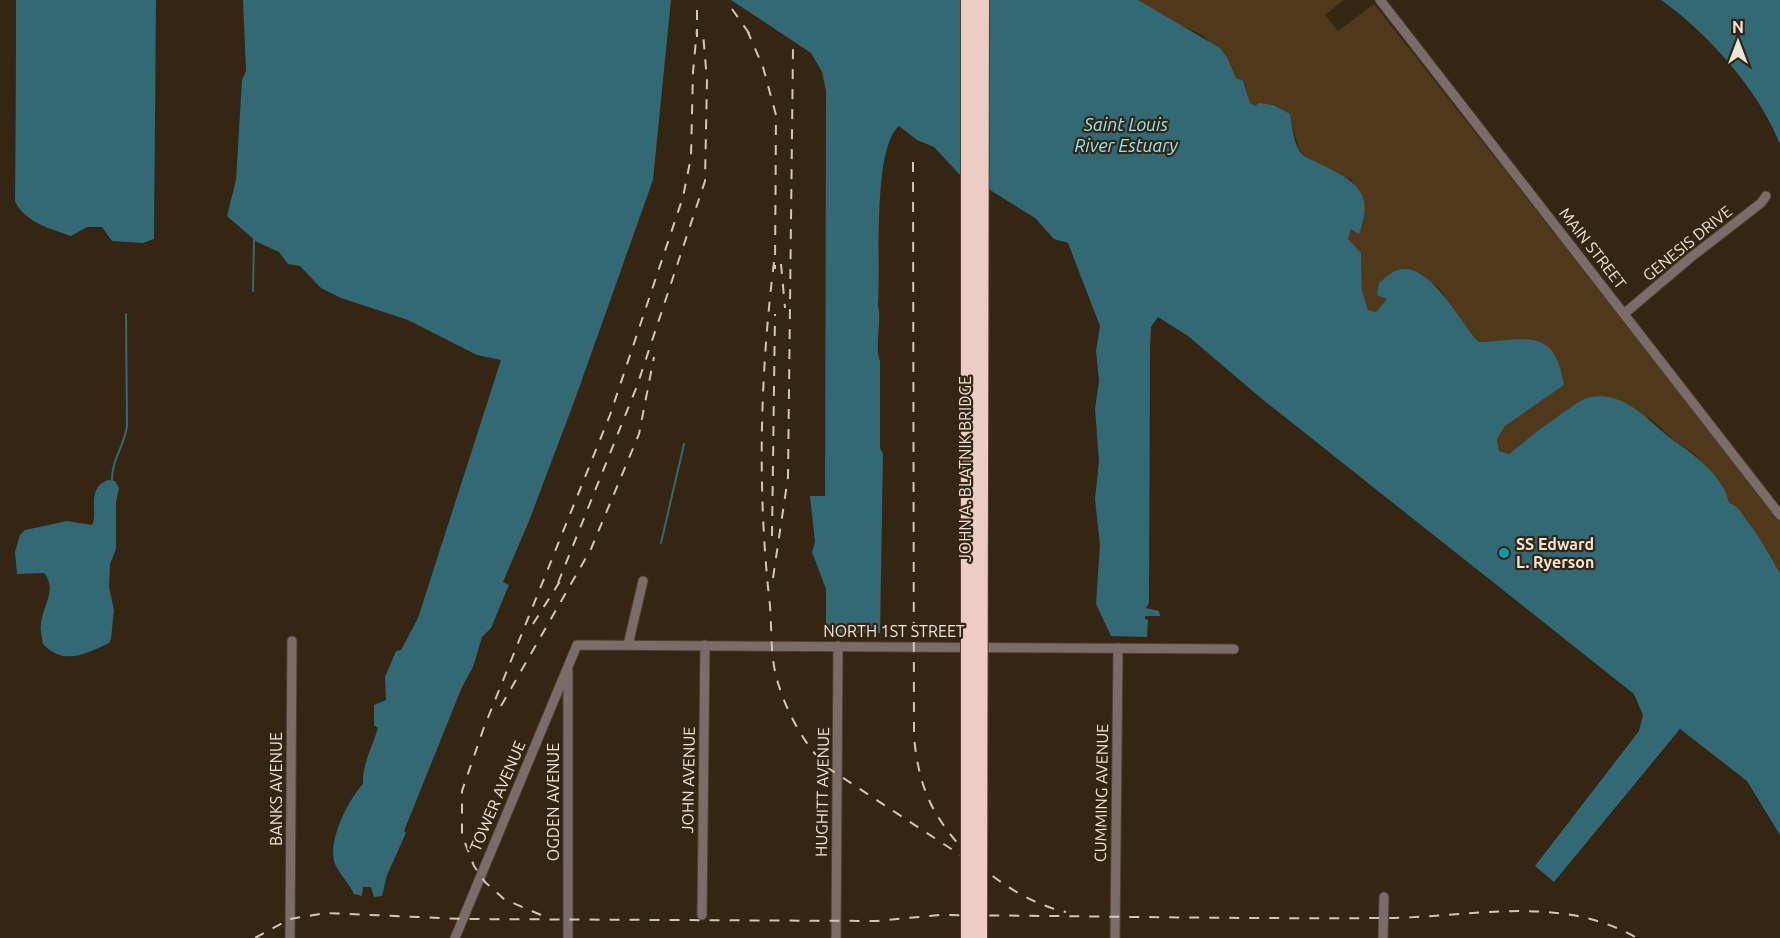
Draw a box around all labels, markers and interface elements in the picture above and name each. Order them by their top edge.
north arrow [1708,12,1768,72]
text: N [1732,18,1744,36]
water label: Saint Louis River Estuary [1074,114,1178,155]
street label: GENESIS DRIVE [1639,202,1735,284]
street label: MAIN STREET [1556,204,1630,292]
street label: JOHN A. BLATNIK BRIDGE [956,376,974,562]
place label: SS Edward L. Ryerson [1516,535,1594,571]
marker: SS Edward L. Ryerson [1497,546,1511,560]
street label: NORTH 1ST STREET [823,622,965,640]
street label: CUMMING AVENUE [1091,724,1111,862]
street label: JOHN AVENUE [678,727,698,833]
street label: HUGHITT AVENUE [812,727,832,857]
street label: BANKS AVENUE [267,732,285,846]
street label: TOWER AVENUE [466,738,528,854]
street label: OGDEN AVENUE [544,743,562,861]

